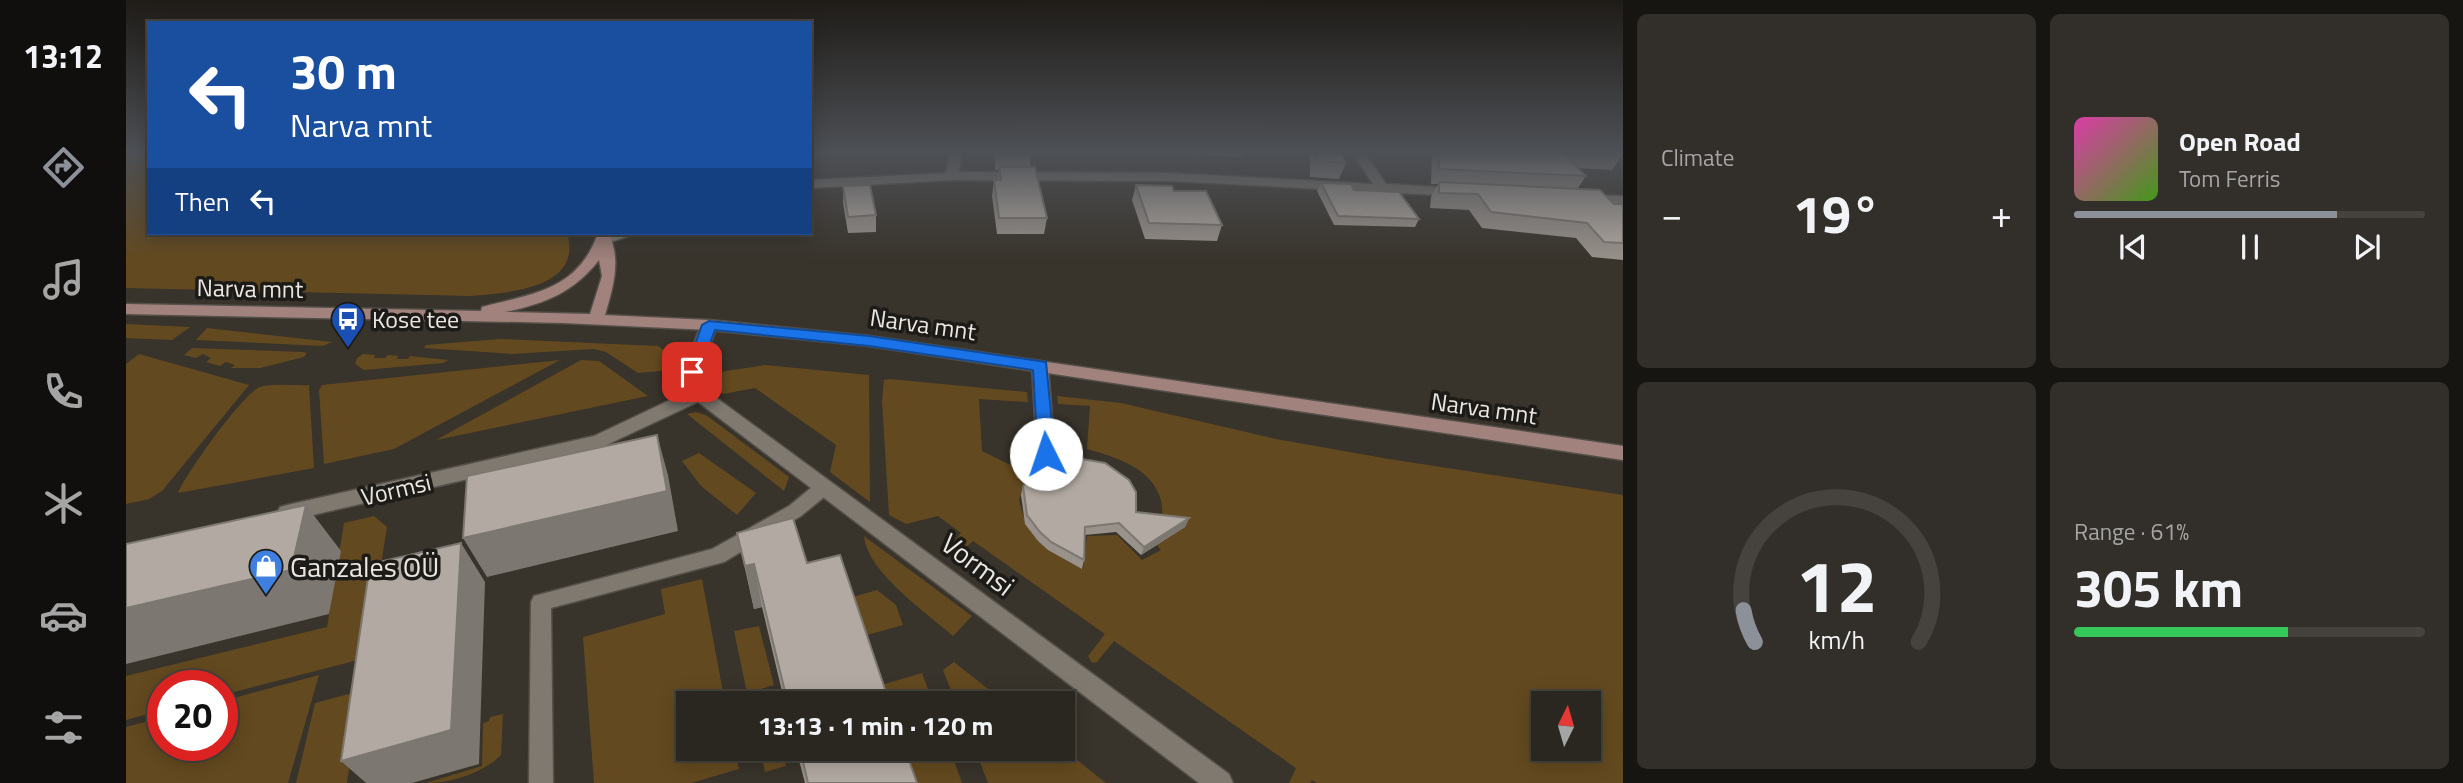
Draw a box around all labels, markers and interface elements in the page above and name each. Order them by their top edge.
text: 13:12 [23,32,103,80]
text: 30 m [290,33,397,108]
icon: left [175,49,266,140]
text: Narva mnt [290,101,432,149]
text: Open Road [2179,122,2301,161]
text: Climate [1661,140,1734,175]
icon: directions [39,143,88,192]
text: Tom Ferris [2179,161,2280,196]
text: 19° [1793,174,1880,253]
text: Then [175,182,230,221]
icon: left [244,182,282,220]
text: − [1661,185,1682,243]
text: + [1991,185,2012,243]
icon: previous [2114,228,2152,266]
icon: pause [2231,228,2269,266]
icon: next [2348,228,2386,266]
icon: music [39,255,88,304]
street label: Narva mnt [196,269,304,307]
street label: Narva mnt [868,299,979,349]
bus stop icon: Kose tee [329,300,367,349]
place label: Kose tee [372,301,459,337]
pin [662,342,722,402]
icon: arrive [673,353,711,391]
icon: phone [39,367,88,416]
street label: Narva mnt [1429,383,1540,433]
position arrow [1009,417,1083,491]
street label: Vormsi [358,464,434,514]
icon: climate [39,479,88,528]
text: Range · 61% [2074,514,2189,549]
street label: Vormsi [932,522,1024,606]
text: 12 [1796,530,1877,640]
place label: Ganzales OÜ [290,545,439,588]
shop icon: Ganzales OÜ [247,547,285,596]
text: 305 km [2074,548,2243,627]
icon: car [39,591,88,640]
text: km/h [1808,620,1865,658]
speed limit sign: 20 [147,670,238,761]
north arrow [1531,691,1601,761]
map controls [1531,691,1601,761]
icon: filters [39,703,88,752]
text: 13:13 · 1 min · 120 m [758,706,993,745]

